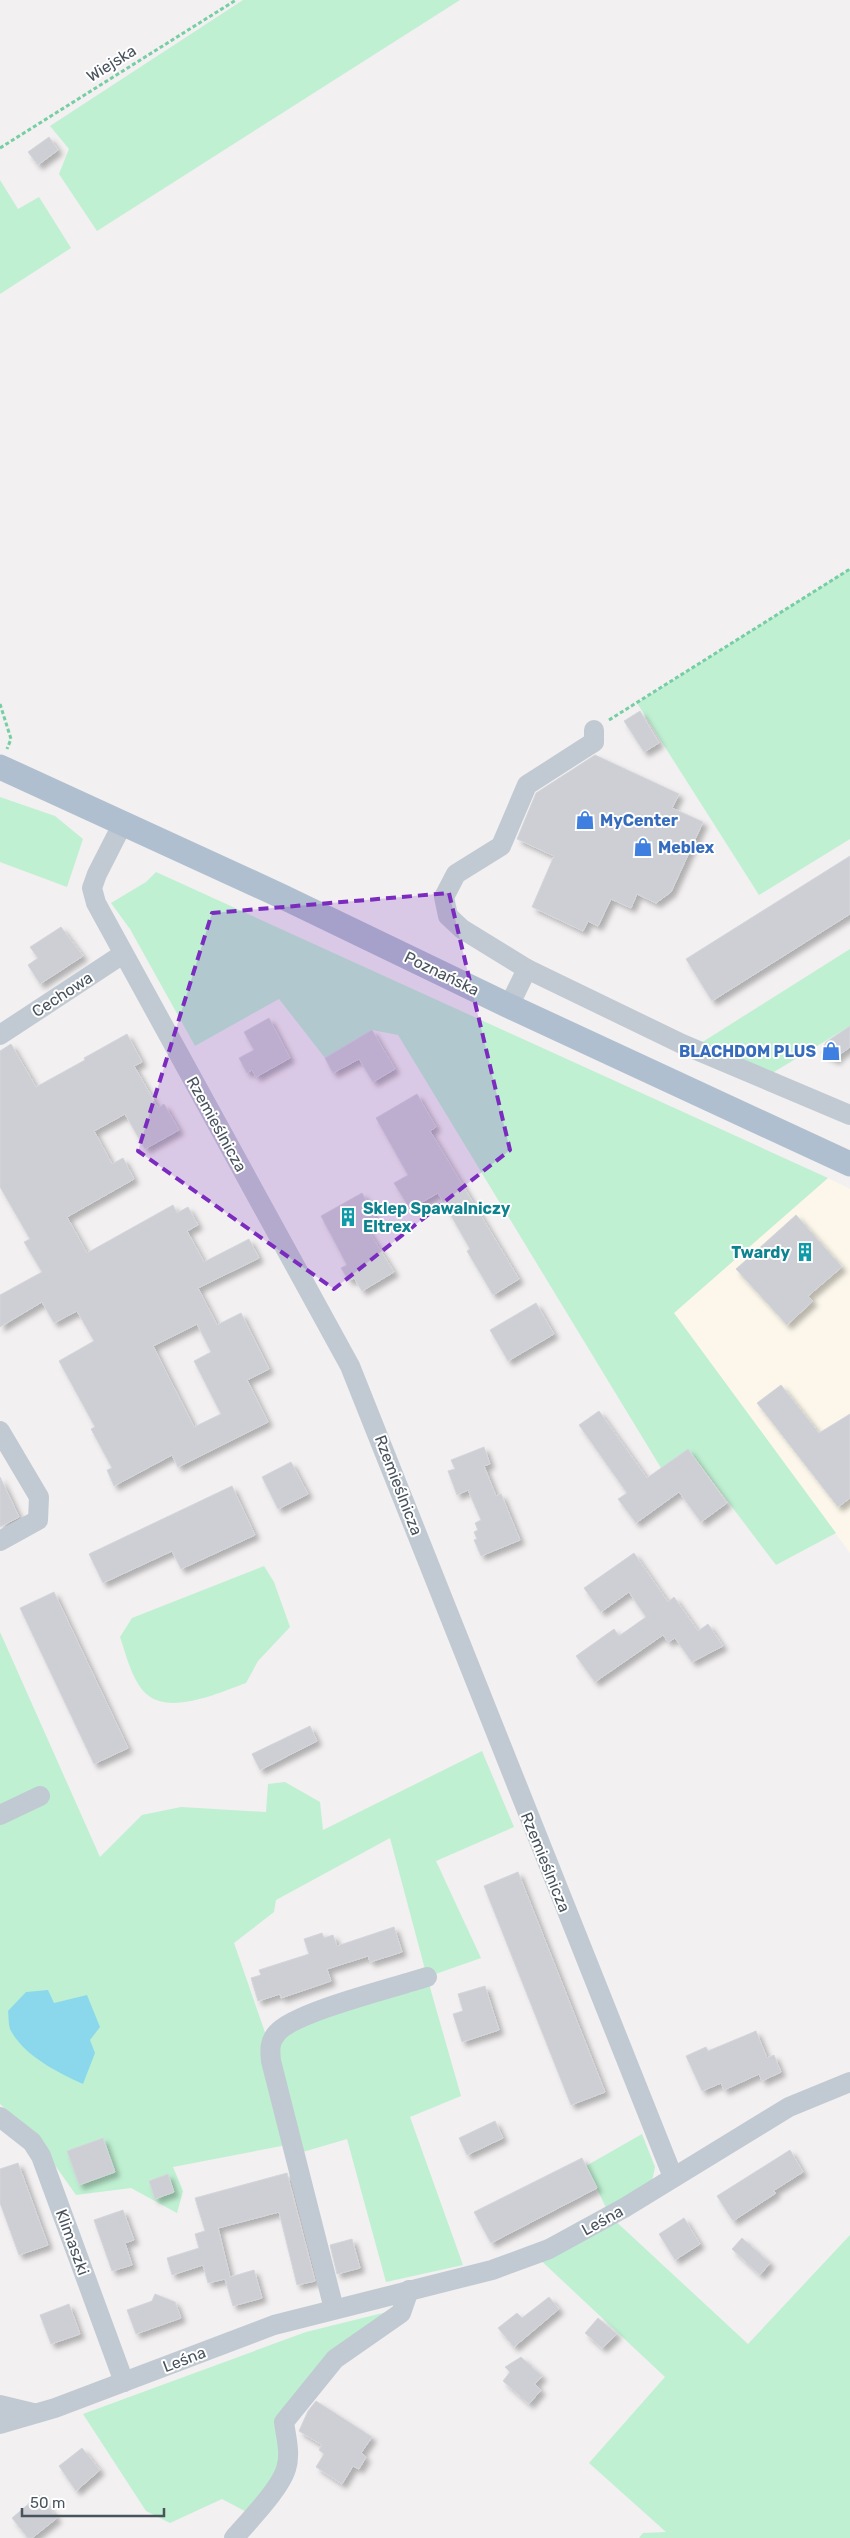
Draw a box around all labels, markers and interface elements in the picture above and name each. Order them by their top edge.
street label: Wiejska [83,41,140,86]
shop icon: MyCenter [574,809,596,831]
place label: MyCenter [600,811,679,830]
shop icon: Meblex [632,836,654,858]
place label: Meblex [658,838,715,857]
street label: Poznańska [401,947,482,1000]
street label: Cechowa [28,968,96,1021]
shop icon: BLACHDOM PLUS [820,1040,842,1062]
place label: BLACHDOM PLUS [679,1042,816,1061]
street label: Rzemieślnicza [183,1073,251,1175]
place label: Sklep Spawalniczy Eltrex [363,1199,511,1236]
building icon: Sklep Spawalniczy Eltrex [337,1206,359,1228]
building icon: Twardy [794,1241,816,1263]
place label: Twardy [731,1243,790,1262]
street label: Rzemieślnicza [371,1432,426,1538]
street label: Rzemieślnicza [517,1810,574,1915]
street label: Leśna [578,2201,626,2240]
street label: Klimaszki [52,2207,93,2278]
street label: Leśna [160,2343,208,2376]
scale bar [22,2486,165,2518]
text: 50 m [30,2494,65,2512]

